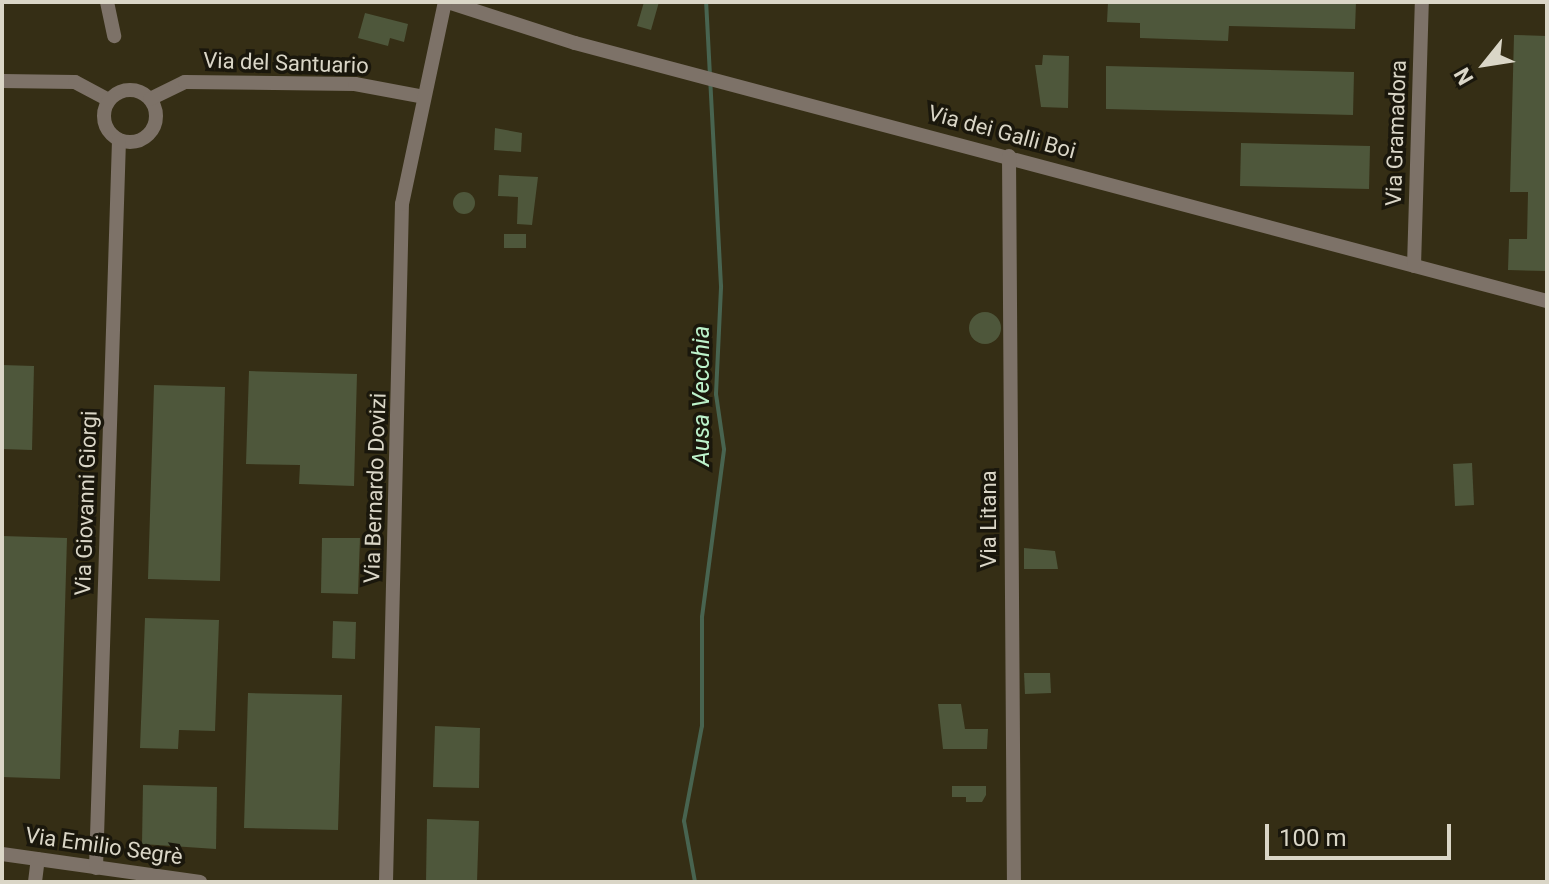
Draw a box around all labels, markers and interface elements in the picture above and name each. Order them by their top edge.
north arrow [1445,24,1525,104]
street label: Via del Santuario [203,47,369,79]
street label: Via Gramadora [1380,60,1412,206]
text: N [1449,63,1478,89]
street label: Via dei Galli Boi [925,100,1079,164]
water label: Ausa Vecchia [688,326,716,466]
street label: Via Bernardo Dovizi [358,392,392,584]
street label: Via Giovanni Giorgi [70,410,102,596]
street label: Via Litana [976,470,1002,568]
scale bar [1269,808,1455,858]
street label: Via Emilio Segrè [24,822,184,870]
text: 100 m [1279,824,1346,852]

